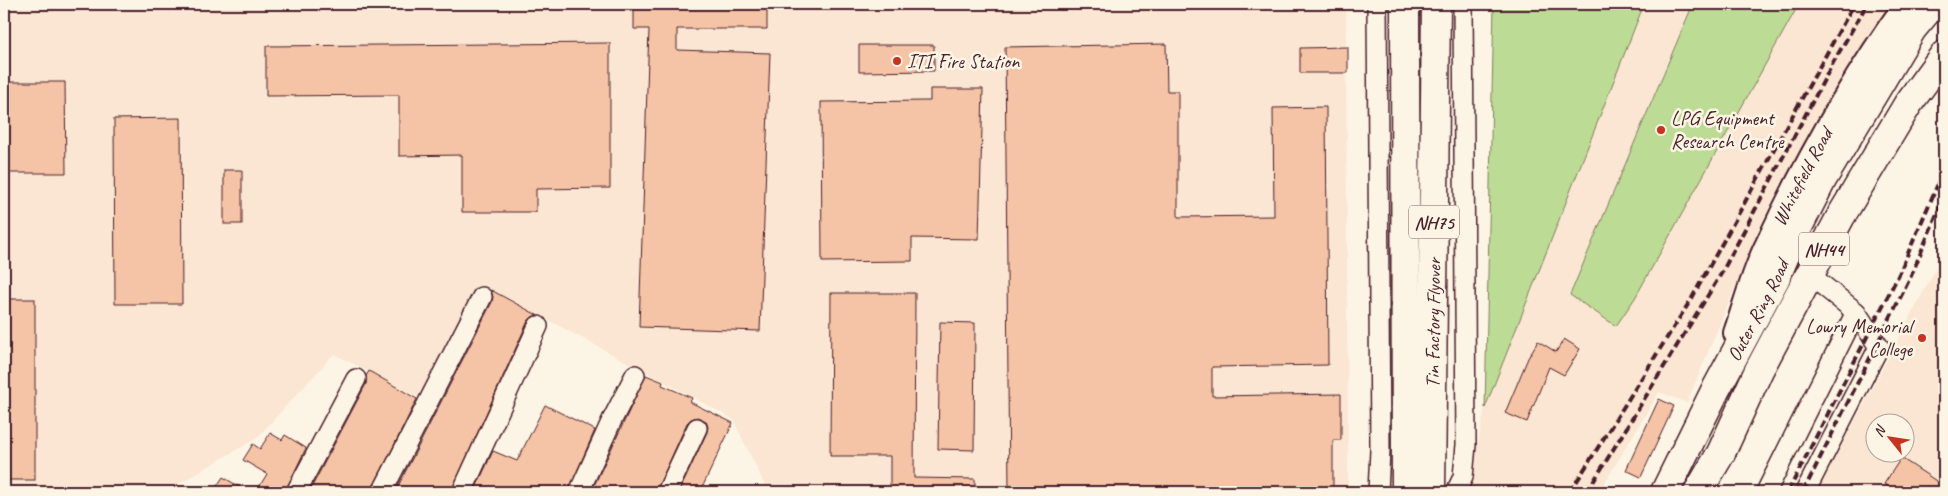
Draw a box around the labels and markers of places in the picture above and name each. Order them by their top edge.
place label: ITI Fire Station [907,49,1020,74]
marker: ITI Fire Station [891,55,903,67]
place label: LPG Equipment Research Centre [1671,106,1785,154]
marker: LPG Equipment Research Centre [1655,124,1667,136]
place label: Lowry Memorial College [1806,314,1916,362]
marker: Lowry Memorial College [1916,332,1928,344]

